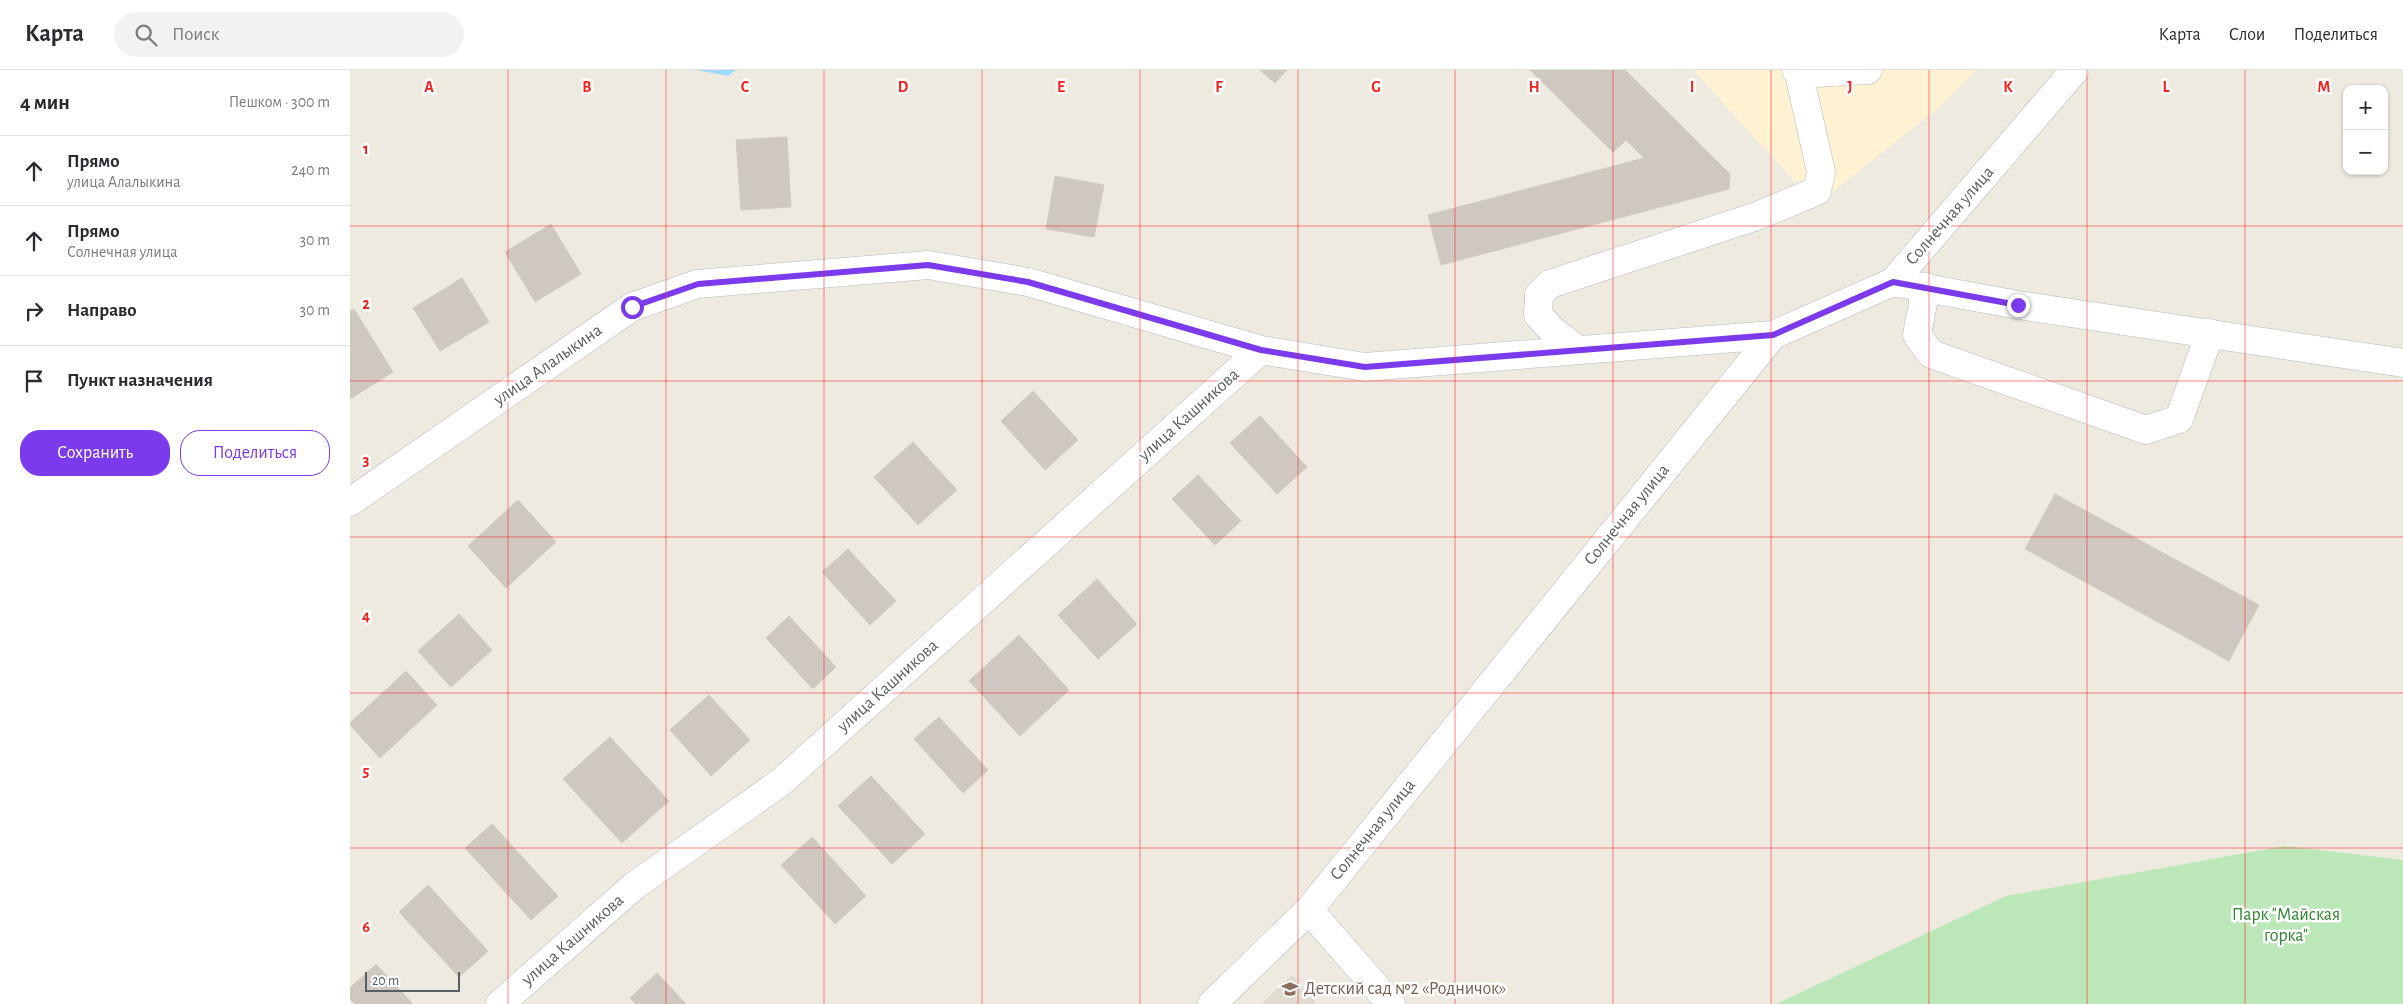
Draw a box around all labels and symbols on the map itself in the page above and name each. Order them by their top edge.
text: A [424,79,434,95]
text: B [582,79,592,95]
text: C [741,79,750,95]
text: D [898,79,909,95]
text: E [1057,79,1065,95]
text: F [1215,79,1223,95]
text: G [1371,79,1381,95]
text: H [1528,79,1540,95]
text: I [1690,79,1694,95]
text: J [1847,79,1853,95]
text: K [2003,79,2013,95]
text: L [2163,79,2170,95]
text: M [2318,79,2330,95]
text: 1 [363,141,369,157]
street label: Солнечная улица [1902,163,1998,269]
route end [2007,294,2030,317]
text: 2 [362,296,370,312]
route start [621,296,644,319]
street label: улица Алалыкина [490,321,605,410]
street label: улица Кашникова [1134,365,1243,465]
text: 3 [363,452,370,468]
street label: Солнечная улица [1581,461,1673,569]
text: 4 [362,608,370,624]
street label: улица Кашникова [833,636,942,736]
text: 5 [363,763,370,779]
street label: Солнечная улица [1327,776,1419,884]
street label: улица Кашникова [518,891,627,990]
park label: Парк "Майская горка" [2232,906,2340,945]
text: 6 [362,919,370,935]
scale bar [365,969,460,992]
school or university icon: Детский сад №2 «Родничок» [1280,979,1300,999]
place label: Детский сад №2 «Родничок» [1304,980,1506,998]

